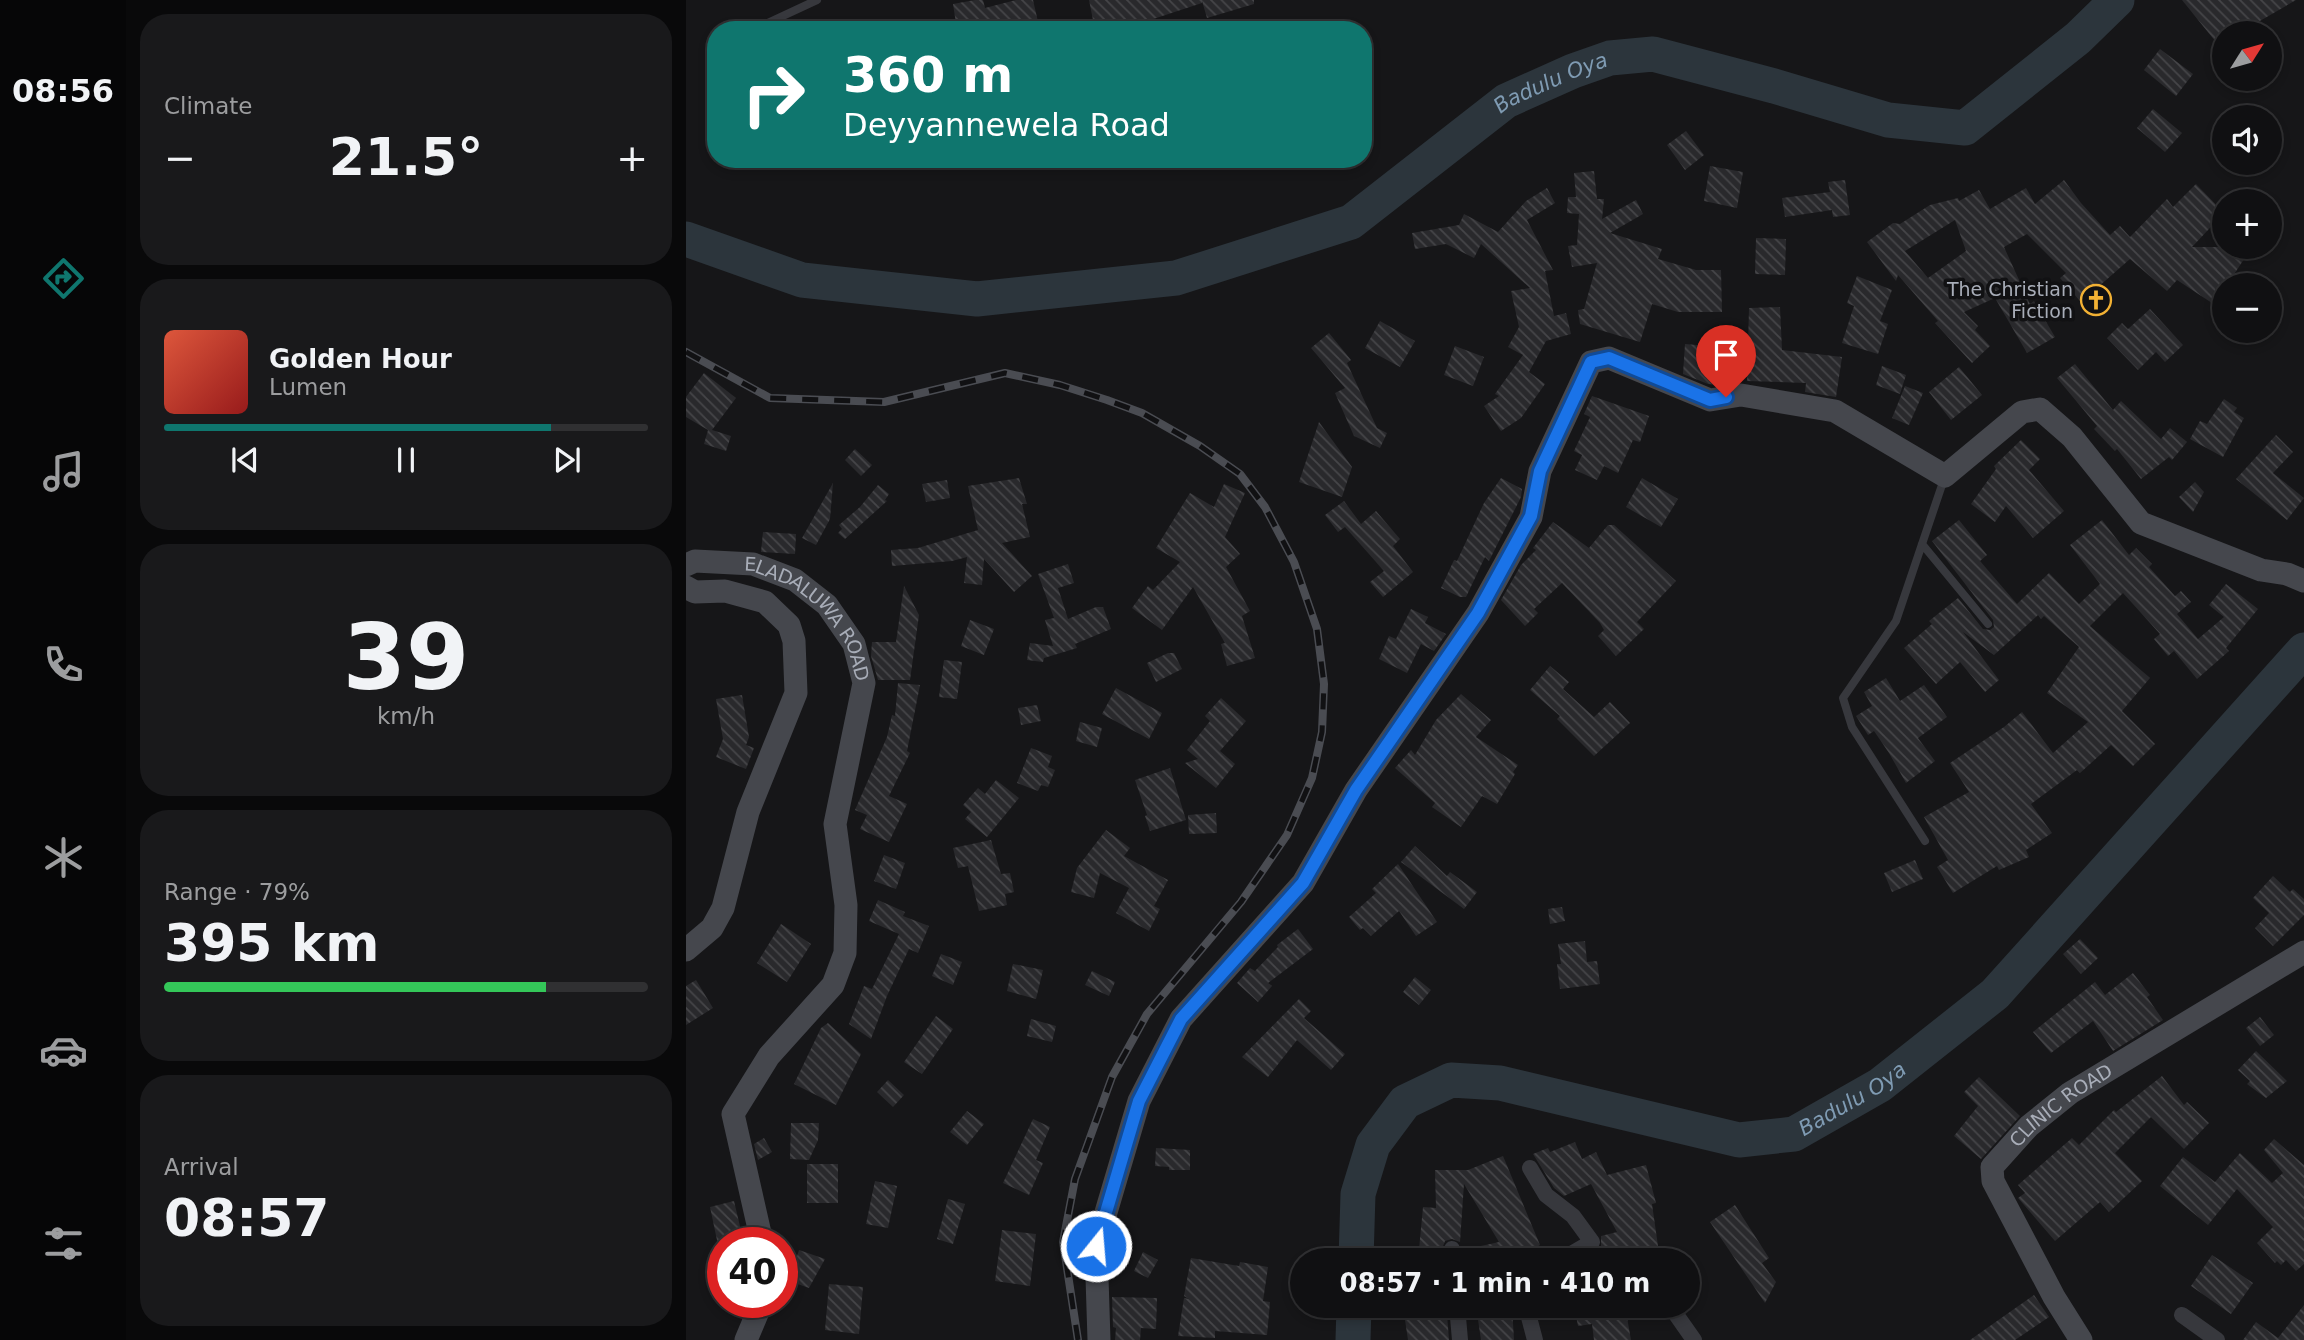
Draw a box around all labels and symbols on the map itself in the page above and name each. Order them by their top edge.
north arrow [2212,21,2282,91]
water label: Badulu Oya [1489,48,1611,118]
place label: The Christian Fiction [1946,278,2073,322]
church icon: The Christian Fiction [2079,283,2113,317]
pin [1696,325,1756,397]
street label: ELADALUWA ROAD [744,553,874,683]
water label: Badulu Oya [1794,1057,1911,1141]
street label: CLINIC ROAD [2005,1059,2116,1151]
position arrow [1059,1209,1133,1283]
speed limit sign: 40 [707,1227,798,1318]

